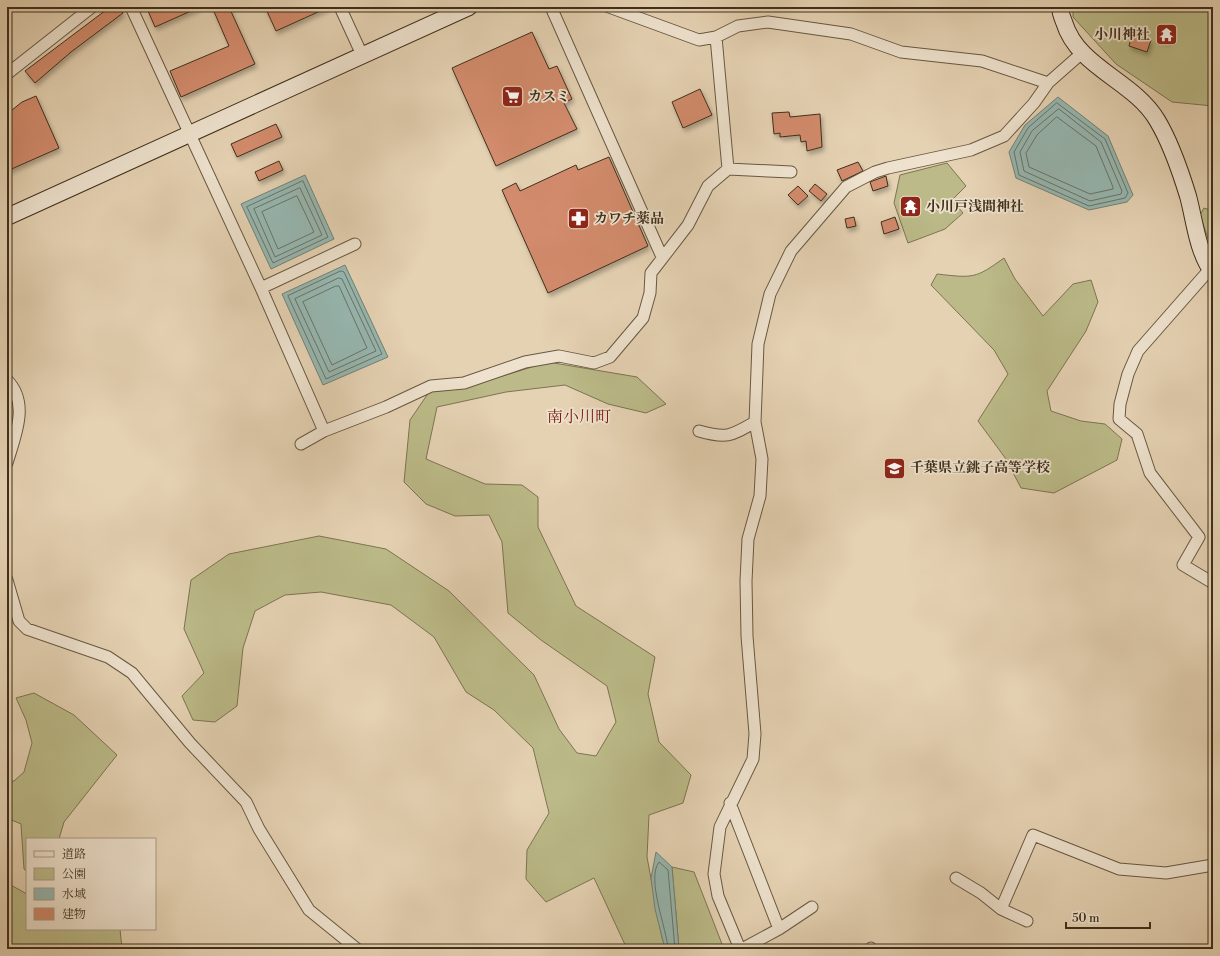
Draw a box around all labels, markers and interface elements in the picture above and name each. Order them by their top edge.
temple icon: 小川神社 [1153,22,1179,48]
place label: 小川神社 [1094,26,1150,44]
supermarket icon: カスミ [499,84,525,110]
place label: カスミ [528,88,570,106]
temple icon: 小川戸浅間神社 [898,194,924,220]
place label: 小川戸浅間神社 [926,198,1024,216]
pharmacy icon: カワチ薬品 [565,206,591,232]
place label: カワチ薬品 [594,210,664,228]
district label: 南小川町 [547,407,611,427]
school or university icon: 千葉県立銚子高等学校 [881,455,907,481]
place label: 千葉県立銚子高等学校 [910,459,1050,477]
legend [26,838,156,930]
text: 道路 [62,847,86,862]
text: 公園 [62,867,86,882]
text: 水域 [62,887,86,902]
scale bar [1066,904,1150,930]
text: 建物 [62,907,86,922]
text: 50 m [1072,911,1100,926]

